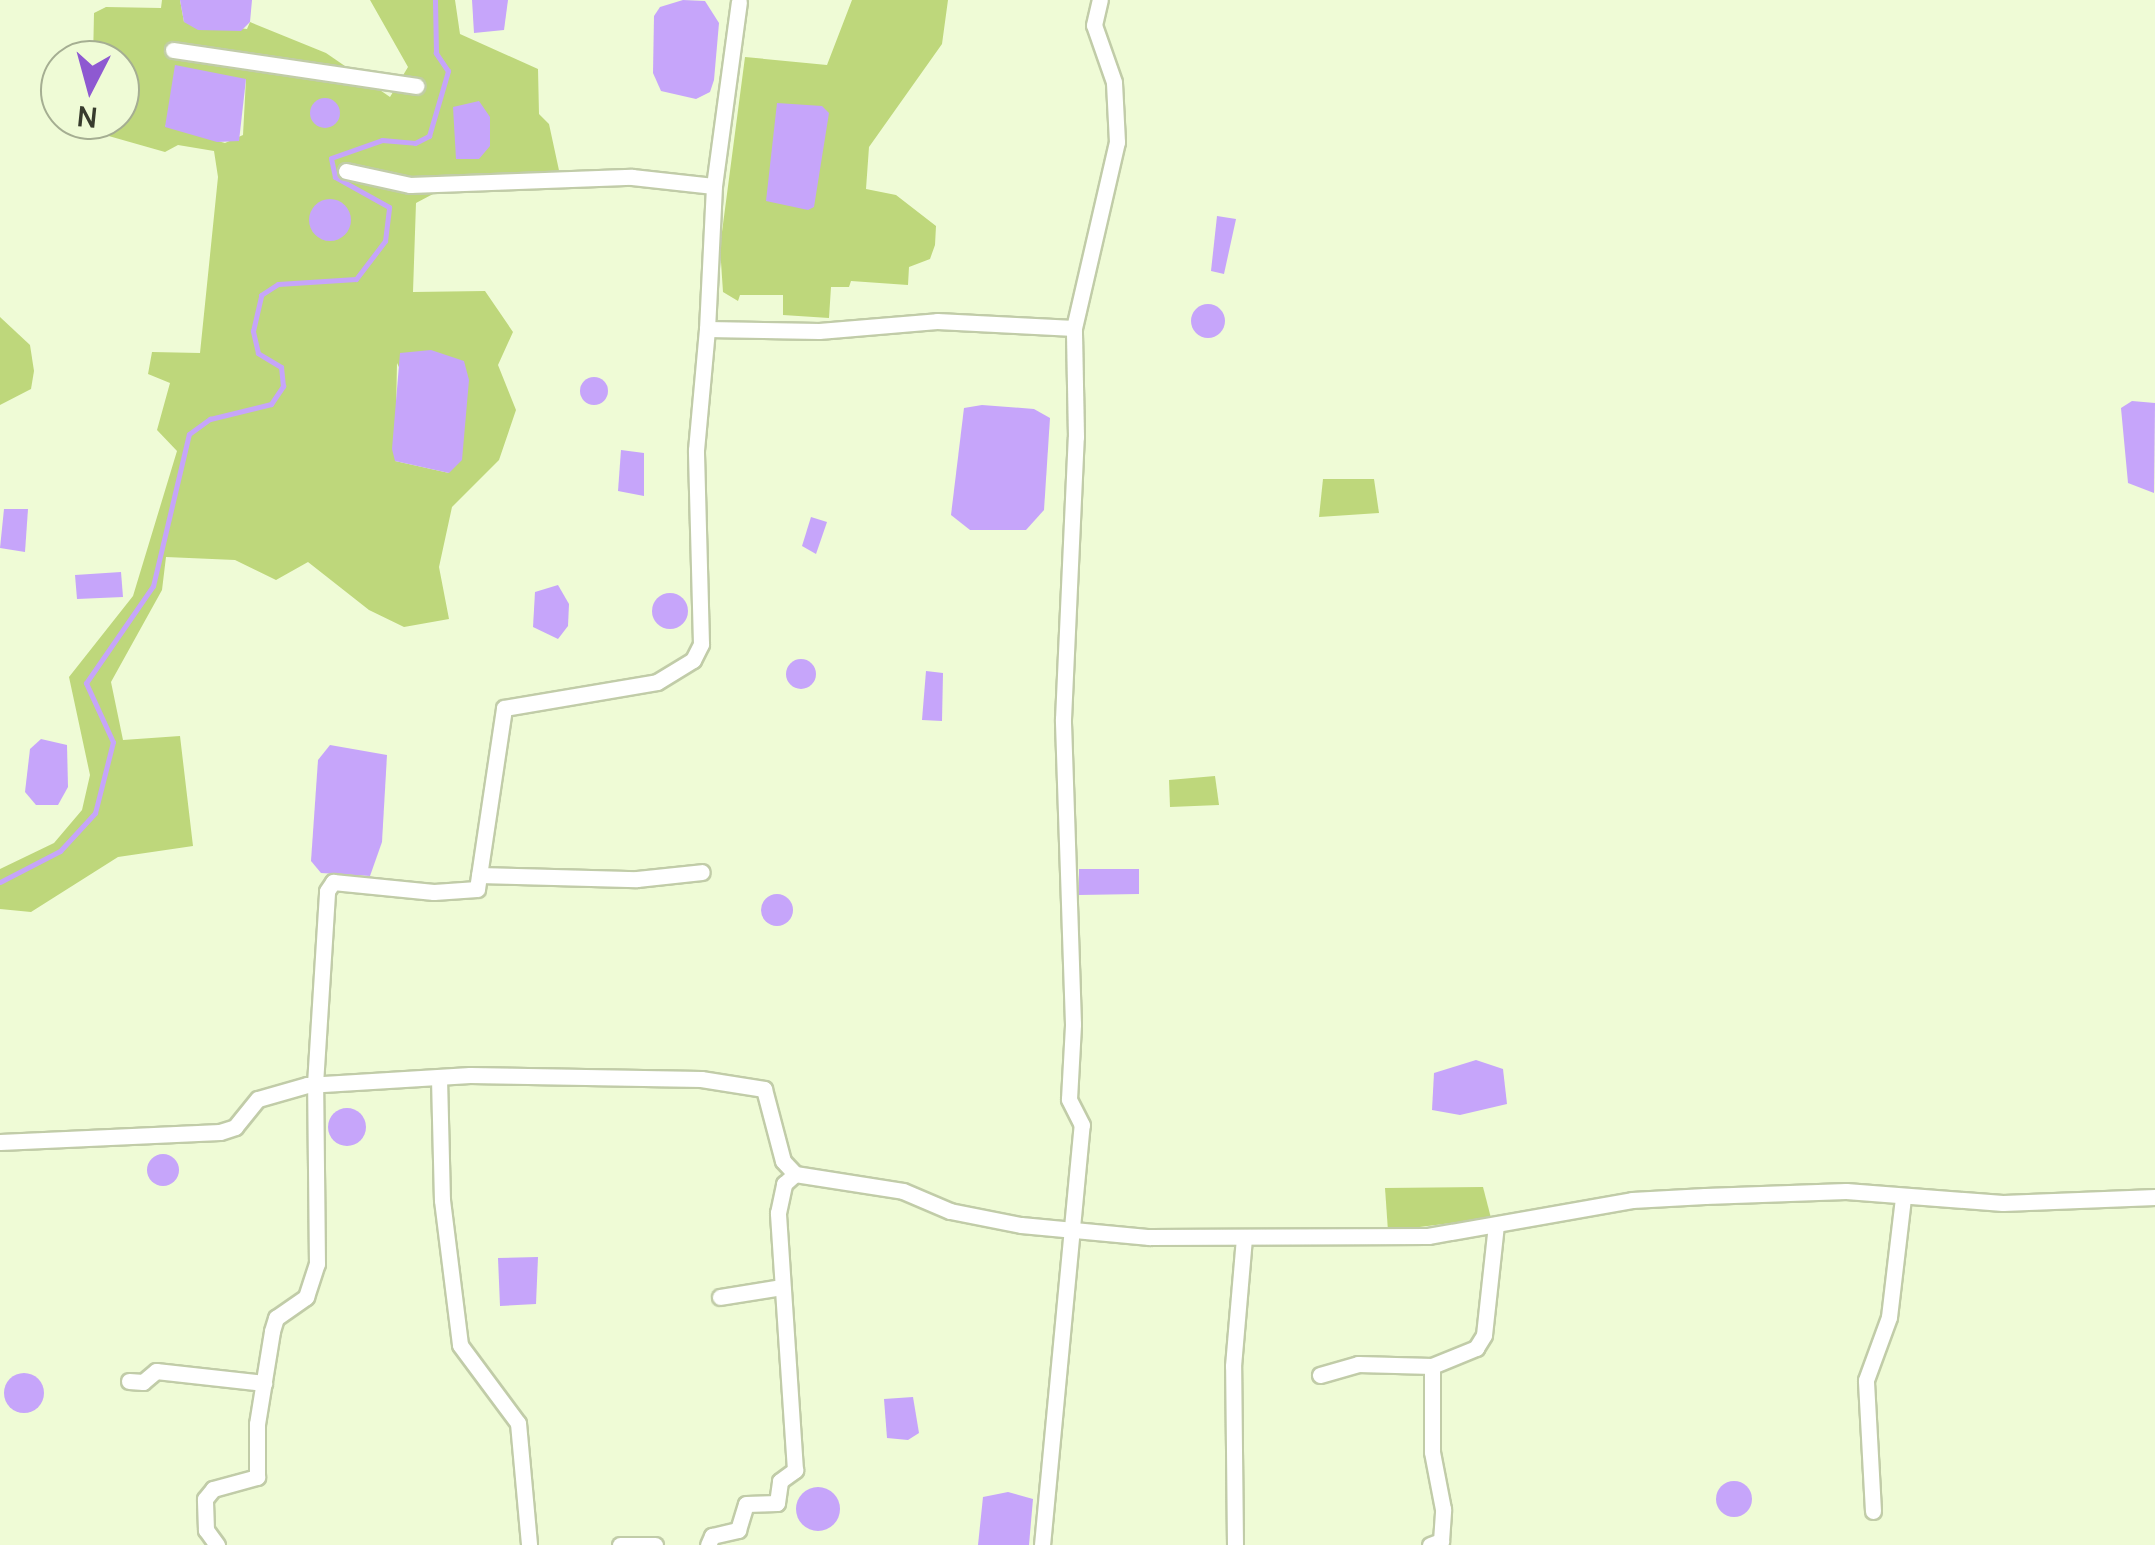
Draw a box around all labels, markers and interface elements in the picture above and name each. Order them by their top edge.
north arrow [40,40,140,140]
text: N [75,98,99,138]

